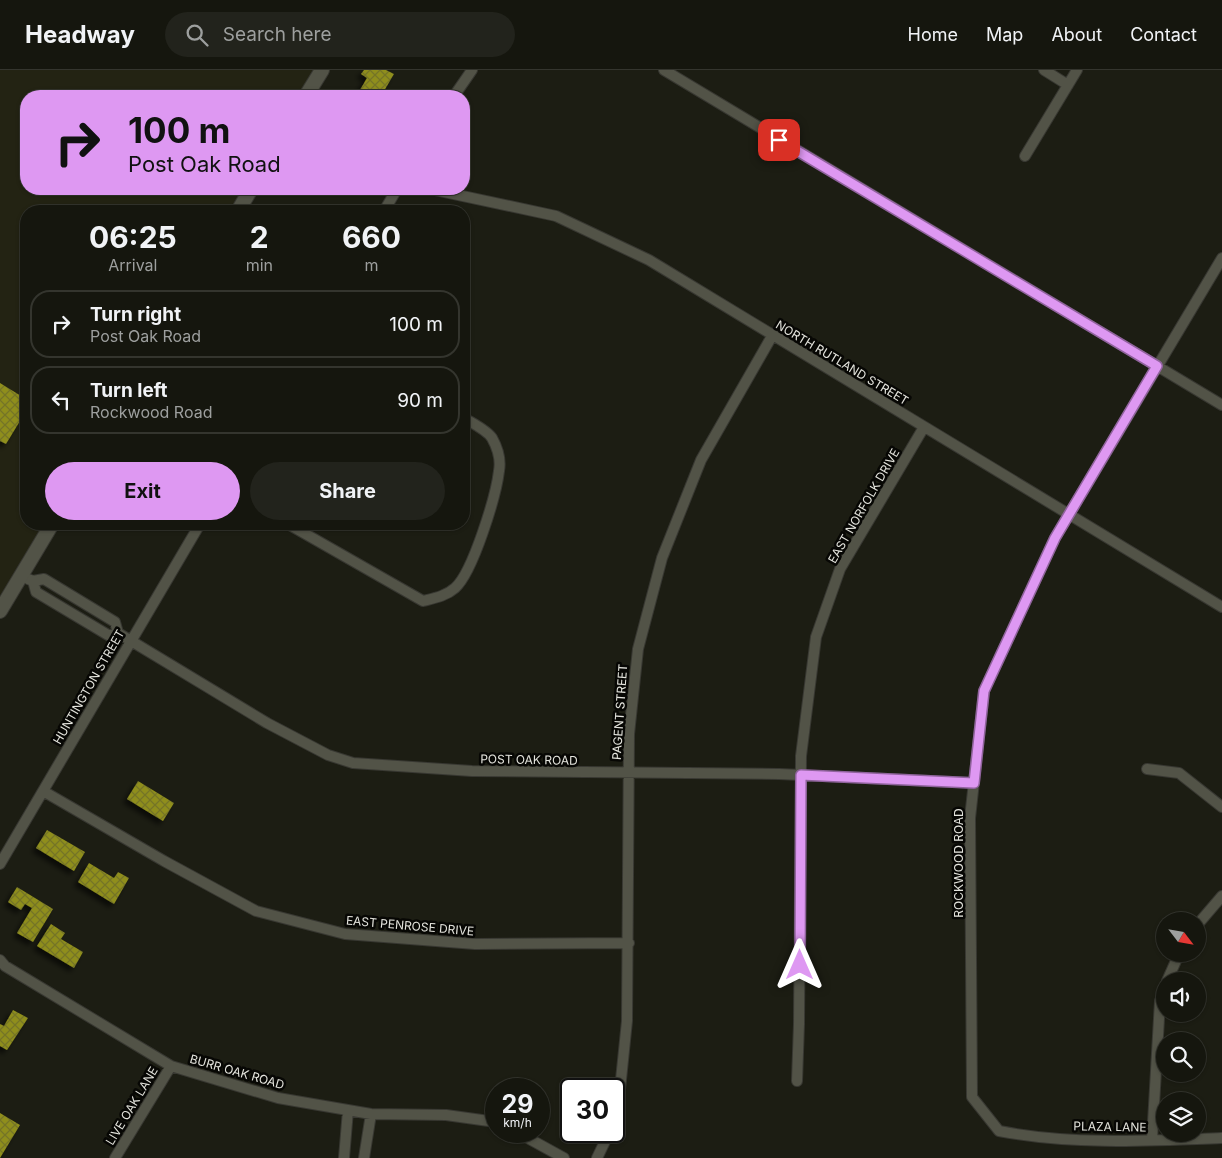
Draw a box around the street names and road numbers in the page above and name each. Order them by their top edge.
street label: NORTH RUTLAND STREET [773,317,911,408]
street label: EAST NORFOLK DRIVE [825,446,903,566]
street label: HUNTINGTON STREET [50,627,128,747]
street label: PAGENT STREET [609,663,630,761]
street label: POST OAK ROAD [480,751,578,768]
street label: ROCKWOOD ROAD [951,808,966,918]
street label: EAST PENROSE DRIVE [345,912,475,939]
street label: BURR OAK ROAD [188,1051,286,1092]
street label: LIVE OAK LANE [102,1064,161,1148]
street label: PLAZA LANE [1073,1118,1147,1135]

